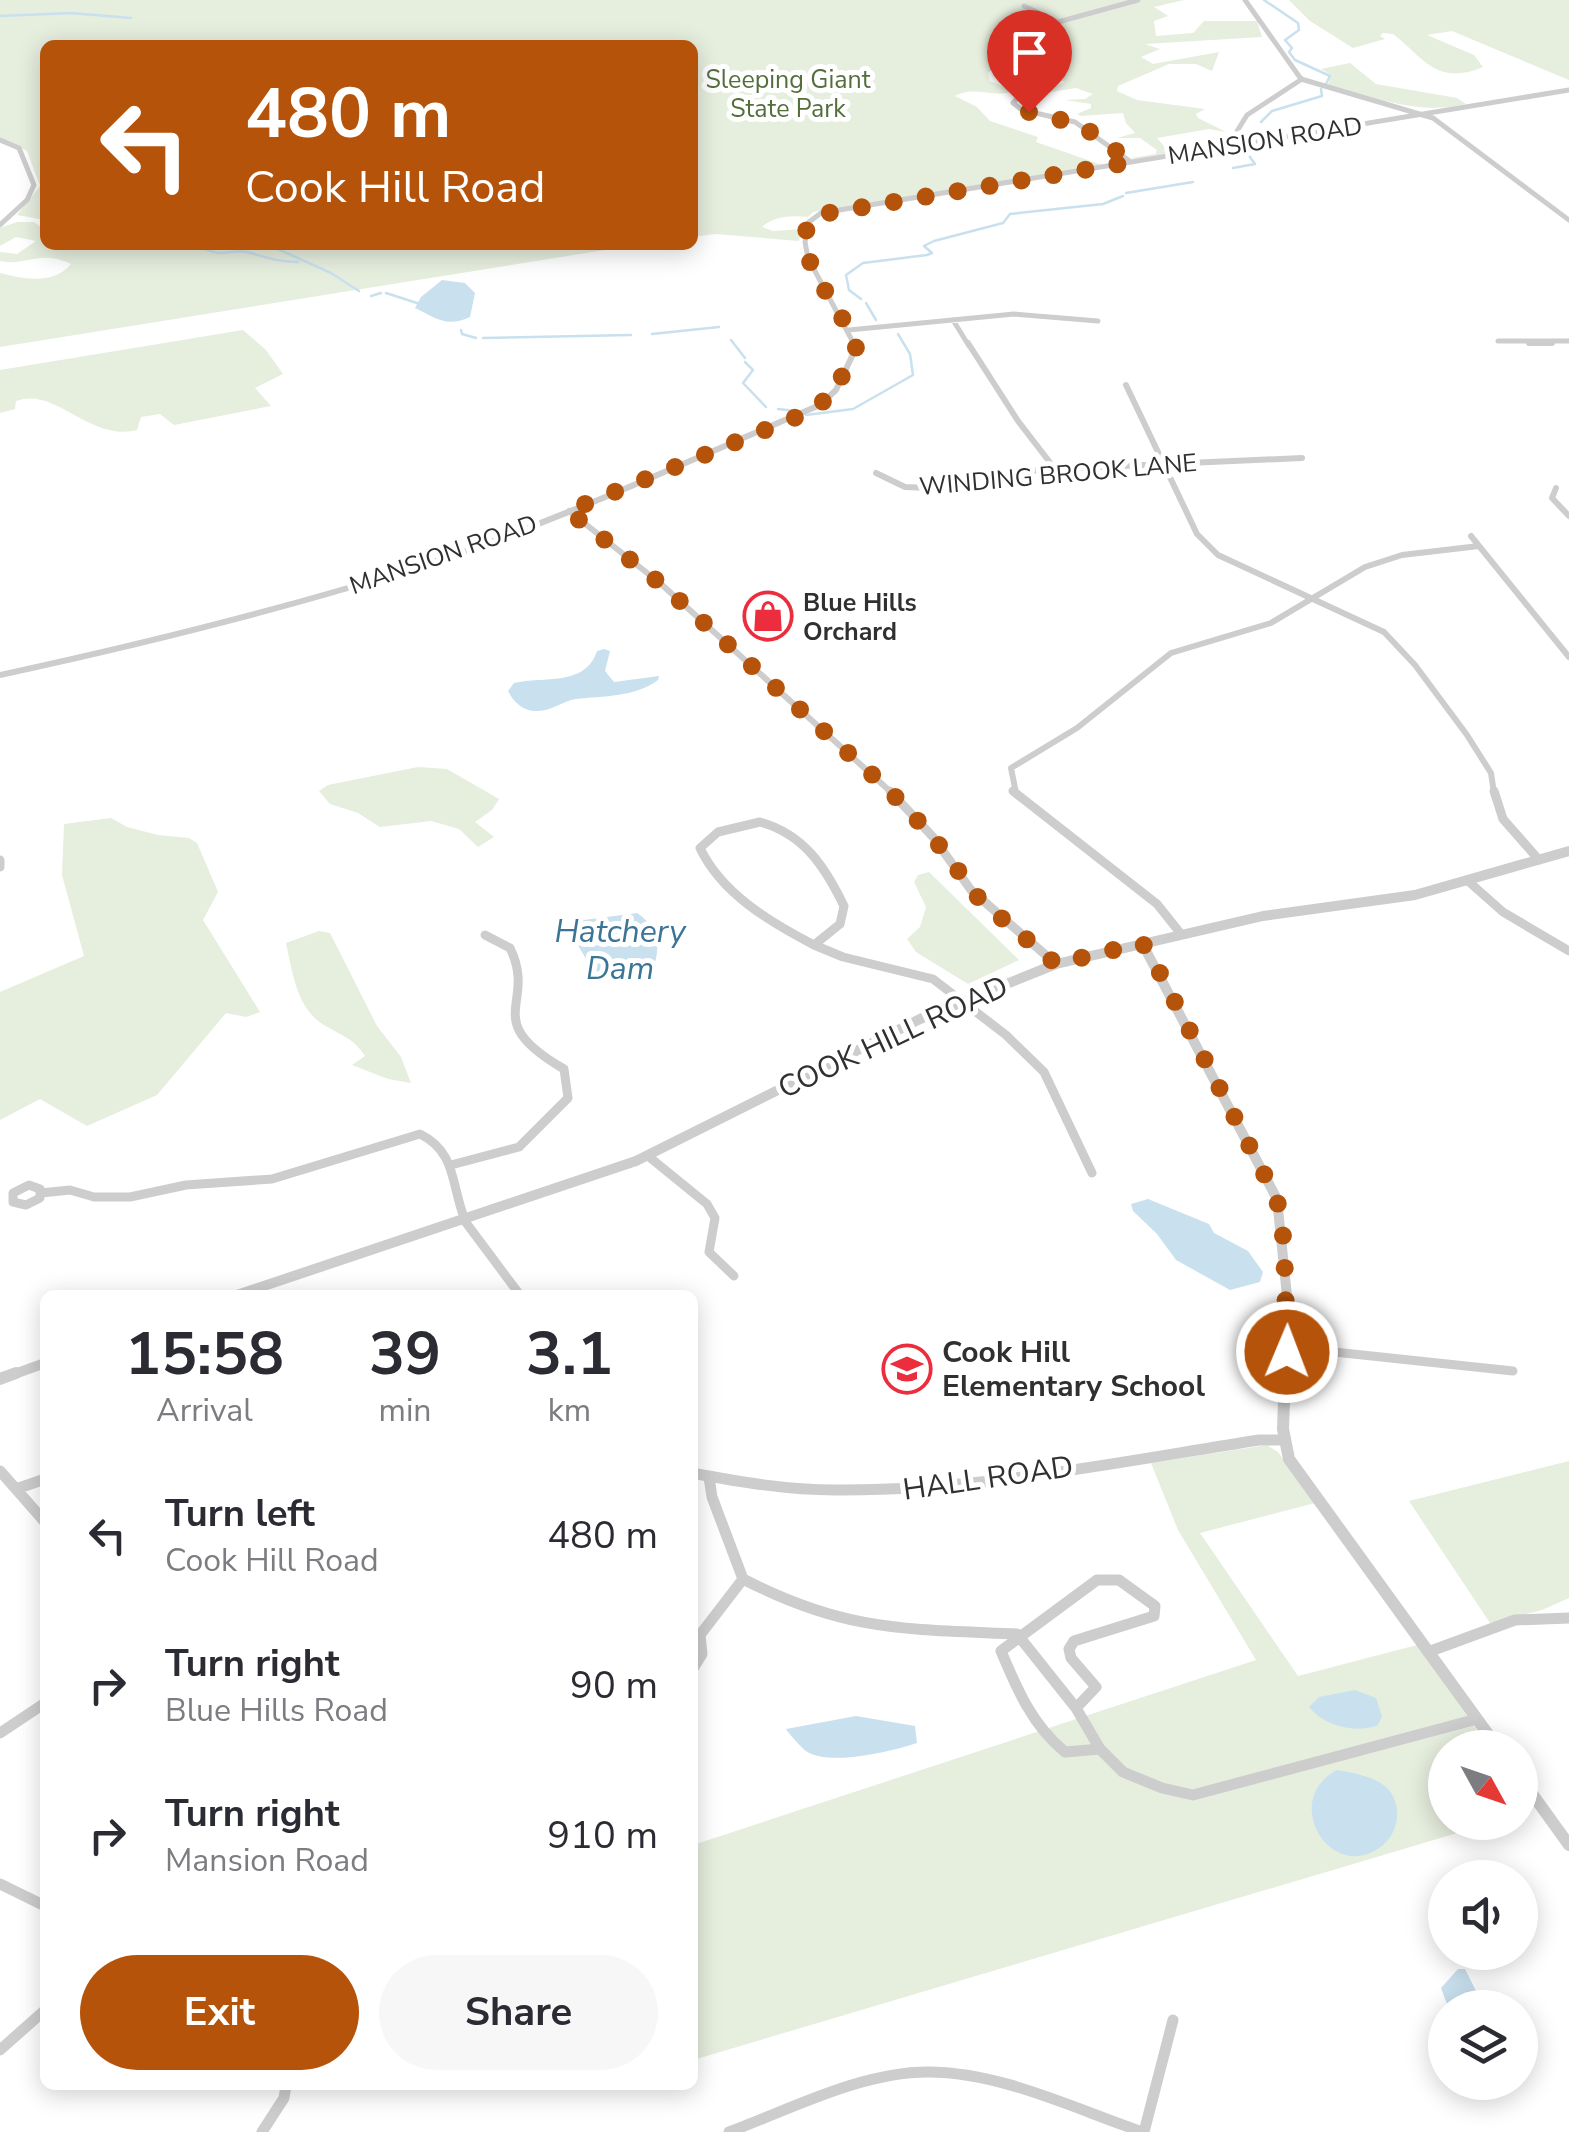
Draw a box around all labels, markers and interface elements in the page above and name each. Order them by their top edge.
pin [987,10,1072,113]
icon: arrive [1002,25,1057,80]
park label: Sleeping Giant State Park [705,63,871,126]
text: 480 m [245,66,451,162]
icon: left [80,80,210,210]
street label: MANSION ROAD [1166,109,1365,173]
text: Cook Hill Road [245,157,545,218]
street label: WINDING BROOK LANE [918,446,1198,504]
street label: MANSION ROAD [345,507,542,603]
place label: Blue Hills Orchard [803,586,917,649]
shop icon: Blue Hills Orchard [742,590,794,642]
water label: Hatchery Dam [554,910,687,990]
street label: COOK HILL ROAD [771,966,1015,1109]
position arrow [1235,1300,1339,1404]
text: 15:58 [125,1313,284,1395]
text: 39 [369,1313,441,1395]
text: 3.1 [526,1313,613,1395]
place label: Cook Hill Elementary School [942,1332,1205,1407]
school or university icon: Cook Hill Elementary School [881,1343,933,1395]
text: Arrival [156,1389,253,1432]
text: min [378,1389,431,1432]
text: km [548,1389,591,1432]
street label: HALL ROAD [900,1446,1076,1511]
text: Turn left [165,1488,315,1539]
icon: left [80,1508,135,1563]
text: 480 m [547,1510,658,1561]
text: Cook Hill Road [165,1539,379,1582]
text: Turn right [165,1638,340,1689]
icon: right [80,1658,135,1713]
text: 90 m [570,1660,658,1711]
text: Blue Hills Road [165,1689,388,1732]
north arrow [1428,1730,1538,1840]
map controls [1428,1730,1538,2100]
text: Turn right [165,1788,340,1839]
icon: right [80,1808,135,1863]
text: 910 m [547,1810,658,1861]
text: Mansion Road [165,1839,369,1882]
button: sound [1428,1860,1538,1970]
button: Exit [80,1955,359,2070]
button: Share [379,1955,658,2070]
button: layers [1428,1990,1538,2100]

